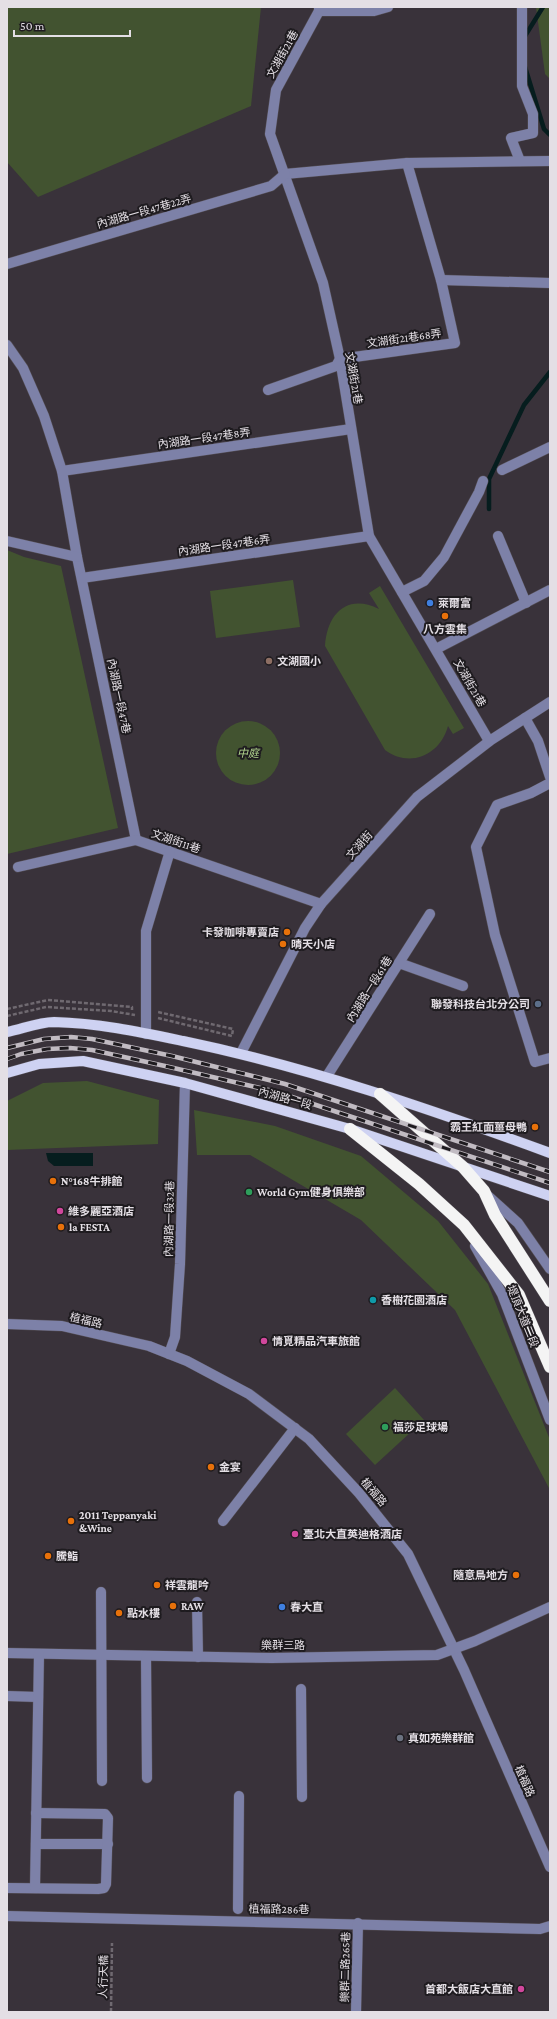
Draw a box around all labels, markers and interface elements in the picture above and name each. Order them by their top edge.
scale bar [14,12,130,38]
text: 50 m [20,19,45,33]
street label: 文湖街21巷 [264,28,300,80]
street label: 內湖路一段47巷22弄 [95,192,193,230]
street label: 文湖街21巷68弄 [366,327,442,349]
street label: 文湖街21巷 [343,351,365,405]
street label: 內湖路一段47巷8弄 [157,426,251,450]
street label: 內湖路一段47巷6弄 [177,533,271,557]
place label: 萊爾富 [438,597,471,609]
marker: 萊爾富 [425,598,435,608]
marker: 八方雲集 [440,611,450,621]
place label: 八方雲集 [423,623,467,635]
place label: 文湖國小 [277,655,321,667]
marker: 文湖國小 [264,656,274,666]
street label: 內湖路一段47巷 [105,657,133,735]
street label: 文湖街21巷 [452,657,488,709]
park label: 中庭 [237,747,261,759]
street label: 文湖街11巷 [150,827,202,855]
street label: 文湖街 [344,829,374,861]
place label: 卡發咖啡專賣店 [202,926,279,938]
marker: 卡發咖啡專賣店 [282,927,292,937]
place label: 晴天小店 [291,938,335,950]
marker: 晴天小店 [278,939,288,949]
street label: 內湖路一段61巷 [344,954,394,1024]
place label: 聯發科技台北分公司 [431,998,530,1010]
marker: 聯發科技台北分公司 [533,999,543,1009]
street label: 內湖路一段 [257,1085,313,1111]
place label: 霸王紅面薑母鴨 [450,1121,527,1133]
marker: 霸王紅面薑母鴨 [530,1122,540,1132]
place label: N°168牛排館 [61,1175,123,1187]
marker: N°168牛排館 [48,1176,58,1186]
street label: 內湖路一段32巷 [162,1181,176,1257]
place label: World Gym健身俱樂部 [256,1186,365,1198]
marker: World Gym健身俱樂部 [244,1187,254,1197]
place label: 維多麗亞酒店 [68,1205,134,1217]
marker: 維多麗亞酒店 [55,1206,65,1216]
place label: la FESTA [69,1221,110,1233]
marker: la FESTA [56,1222,66,1232]
street label: 堤頂大道二段 [505,1283,541,1349]
place label: 香樹花園酒店 [381,1294,447,1306]
marker: 香樹花園酒店 [368,1295,378,1305]
street label: 植福路 [69,1310,103,1330]
place label: 情覓精品汽車旅館 [272,1335,360,1347]
marker: 情覓精品汽車旅館 [259,1336,269,1346]
place label: 福莎足球場 [393,1421,448,1433]
marker: 福莎足球場 [380,1422,390,1432]
place label: 金宴 [219,1461,241,1473]
marker: 金宴 [206,1462,216,1472]
street label: 植福路 [359,1476,389,1508]
place label: 2011 Teppanyaki &Wine [79,1509,157,1534]
marker: 2011 Teppanyaki &Wine [66,1516,76,1526]
place label: 臺北大直英迪格酒店 [303,1528,402,1540]
marker: 臺北大直英迪格酒店 [290,1529,300,1539]
place label: 騰鮨 [56,1550,78,1562]
marker: 騰鮨 [43,1551,53,1561]
place label: 隨意鳥地方 [453,1569,508,1581]
marker: 隨意鳥地方 [511,1570,521,1580]
place label: 祥雲龍吟 [165,1579,209,1591]
marker: 祥雲龍吟 [152,1580,162,1590]
place label: RAW [181,1600,204,1612]
marker: RAW [168,1601,178,1611]
place label: 春大直 [290,1601,323,1613]
marker: 春大直 [277,1602,287,1612]
place label: 點水樓 [127,1607,160,1619]
marker: 點水樓 [114,1608,124,1618]
street label: 樂群三路 [261,1639,305,1651]
place label: 真如苑樂群館 [408,1732,474,1744]
marker: 真如苑樂群館 [395,1733,405,1743]
street label: 植福路 [513,1763,537,1799]
street label: 植福路286巷 [249,1902,309,1916]
street label: 樂群二路265巷 [338,1931,352,2003]
street label: 人行天橋 [97,1955,109,1999]
place label: 首都大飯店大直館 [425,1983,513,1995]
marker: 首都大飯店大直館 [516,1984,526,1994]

